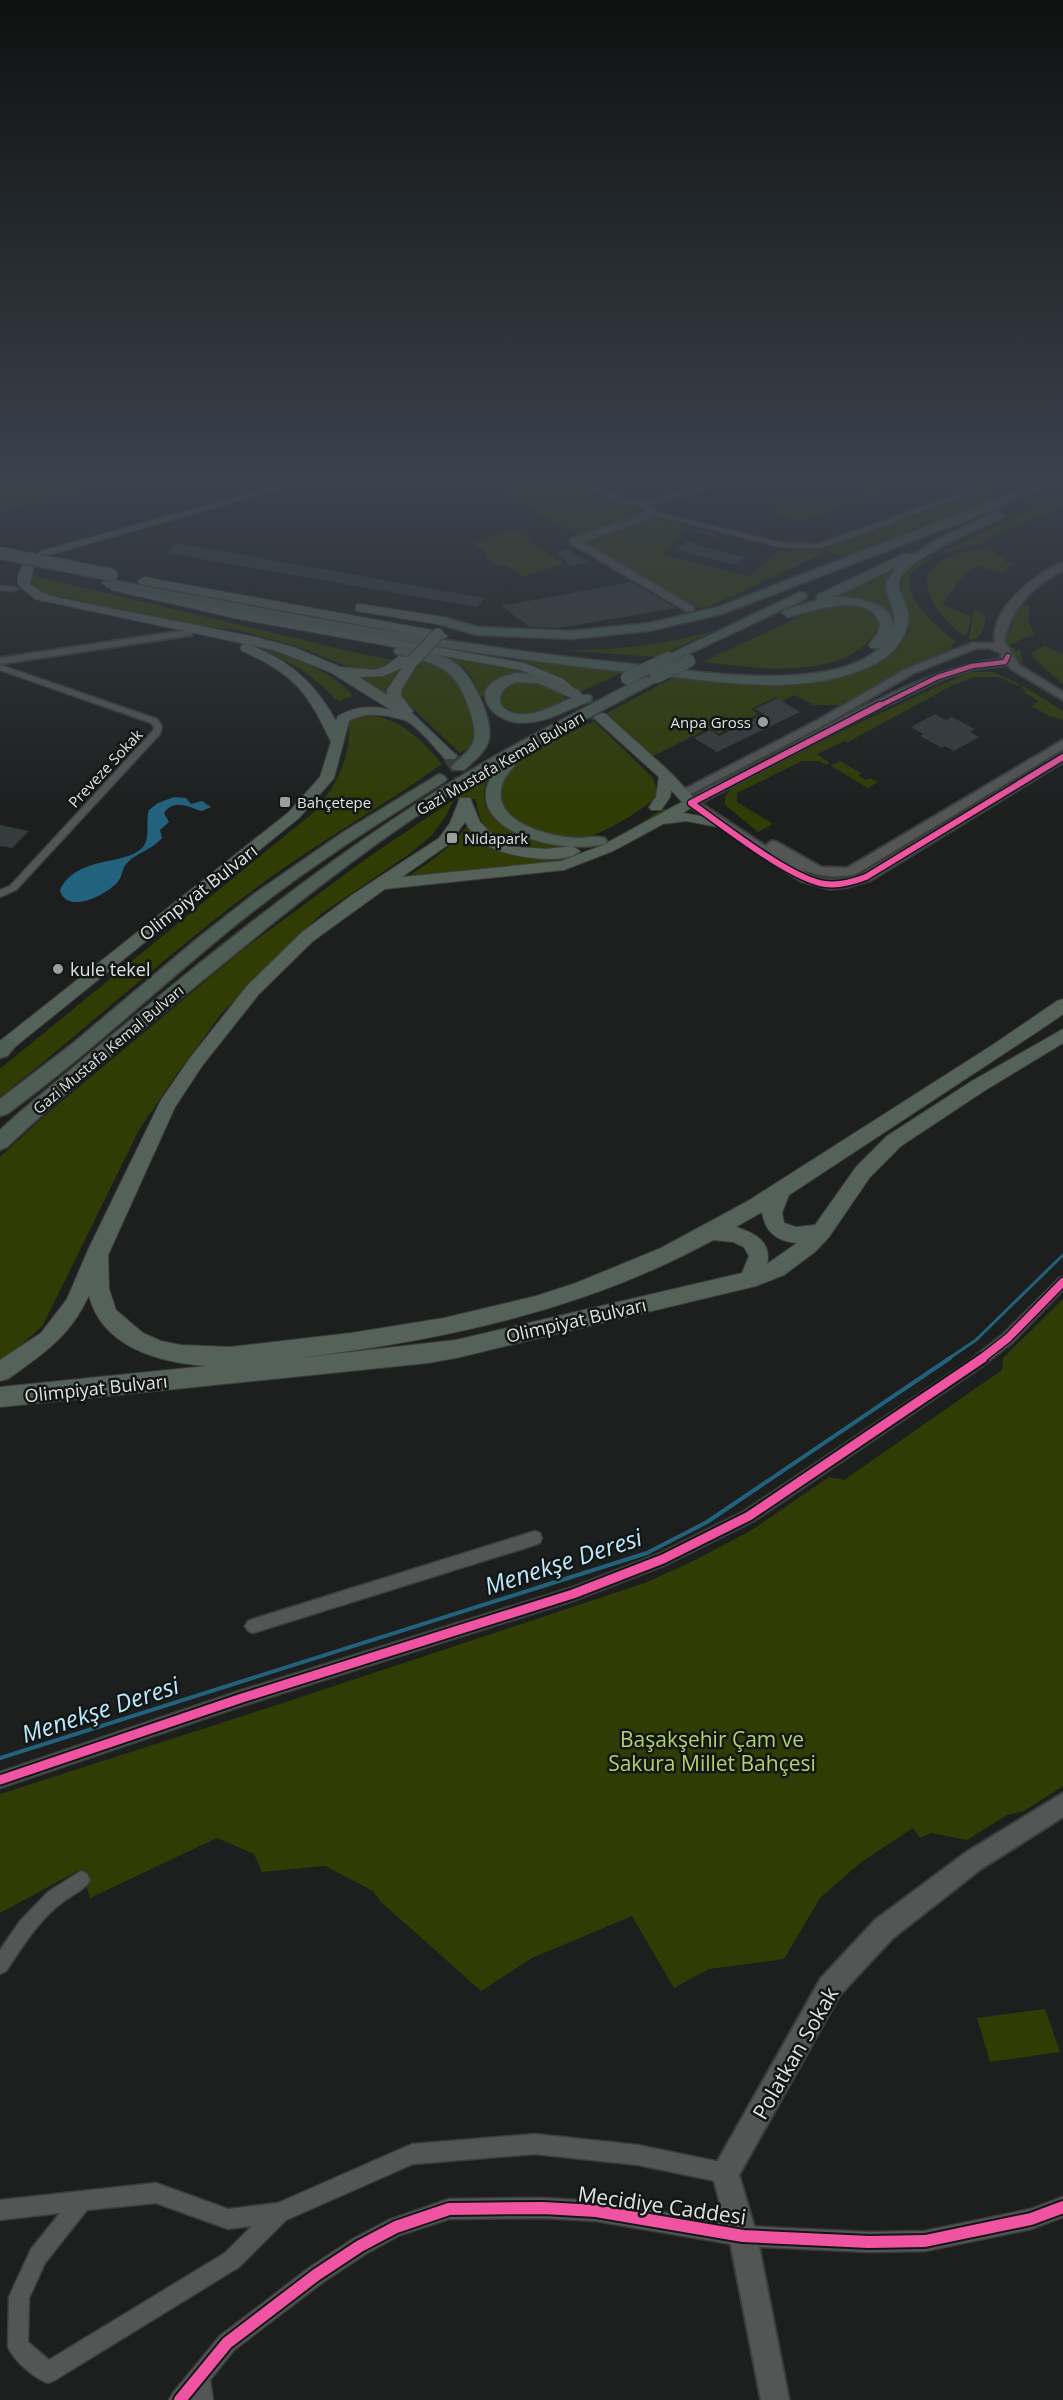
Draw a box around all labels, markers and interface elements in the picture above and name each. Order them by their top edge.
street label: Gazi Mustafa Kemal Bulvarı [412,707,588,819]
place label: Anpa Gross [671,712,751,732]
marker: Anpa Gross [756,715,770,729]
street label: Preveze Sokak [64,724,147,811]
place label: Bahçetepe [297,792,371,812]
marker: Bahçetepe [278,795,292,809]
place label: Nidapark [464,828,528,848]
marker: Nidapark [445,831,459,845]
street label: Olimpiyat Bulvarı [134,838,262,946]
place label: kule tekel [70,957,150,981]
marker: kule tekel [51,962,65,976]
street label: Gazi Mustafa Kemal Bulvarı [29,980,187,1118]
street label: Olimpiyat Bulvarı [503,1292,649,1348]
street label: Olimpiyat Bulvarı [23,1369,169,1407]
water label: Menekşe Deresi [480,1520,647,1602]
water label: Menekşe Deresi [17,1668,184,1750]
park label: Başakşehir Çam ve Sakura Millet Bahçesi [608,1725,816,1777]
street label: Polatkan Sokak [746,1982,844,2124]
street label: Mecidiye Caddesi [576,2179,748,2231]

